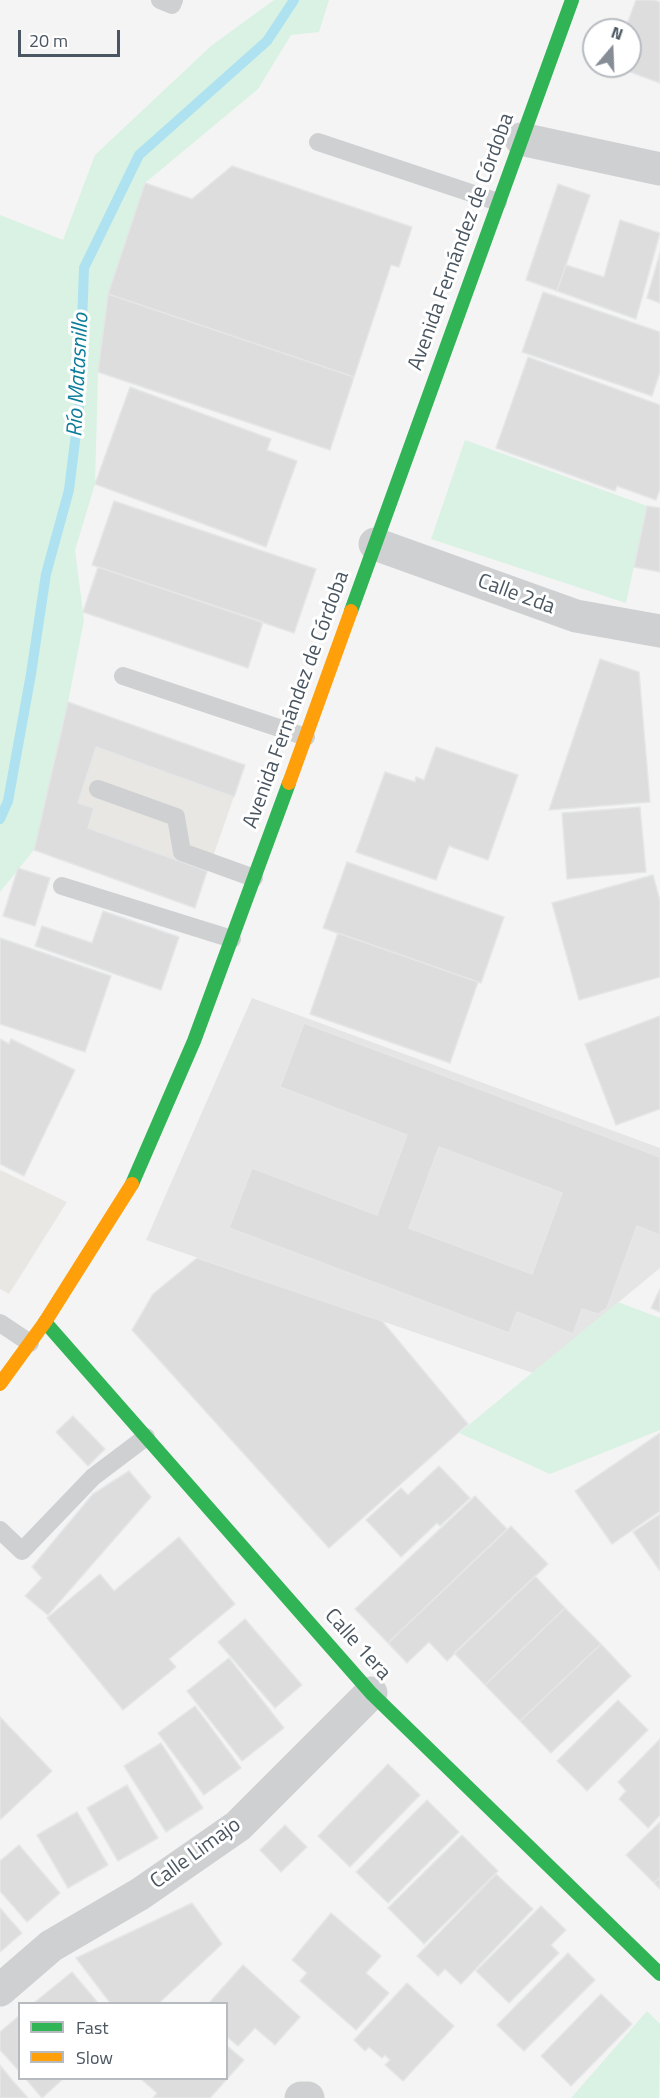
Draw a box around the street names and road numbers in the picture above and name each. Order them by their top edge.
street label: Avenida Fernández de Córdoba [404,110,520,374]
street label: Avenida Fernández de Córdoba [239,568,355,832]
street label: Calle 2da [474,569,558,621]
street label: Calle 1era [319,1604,395,1686]
street label: Calle Limajo [146,1813,246,1895]

